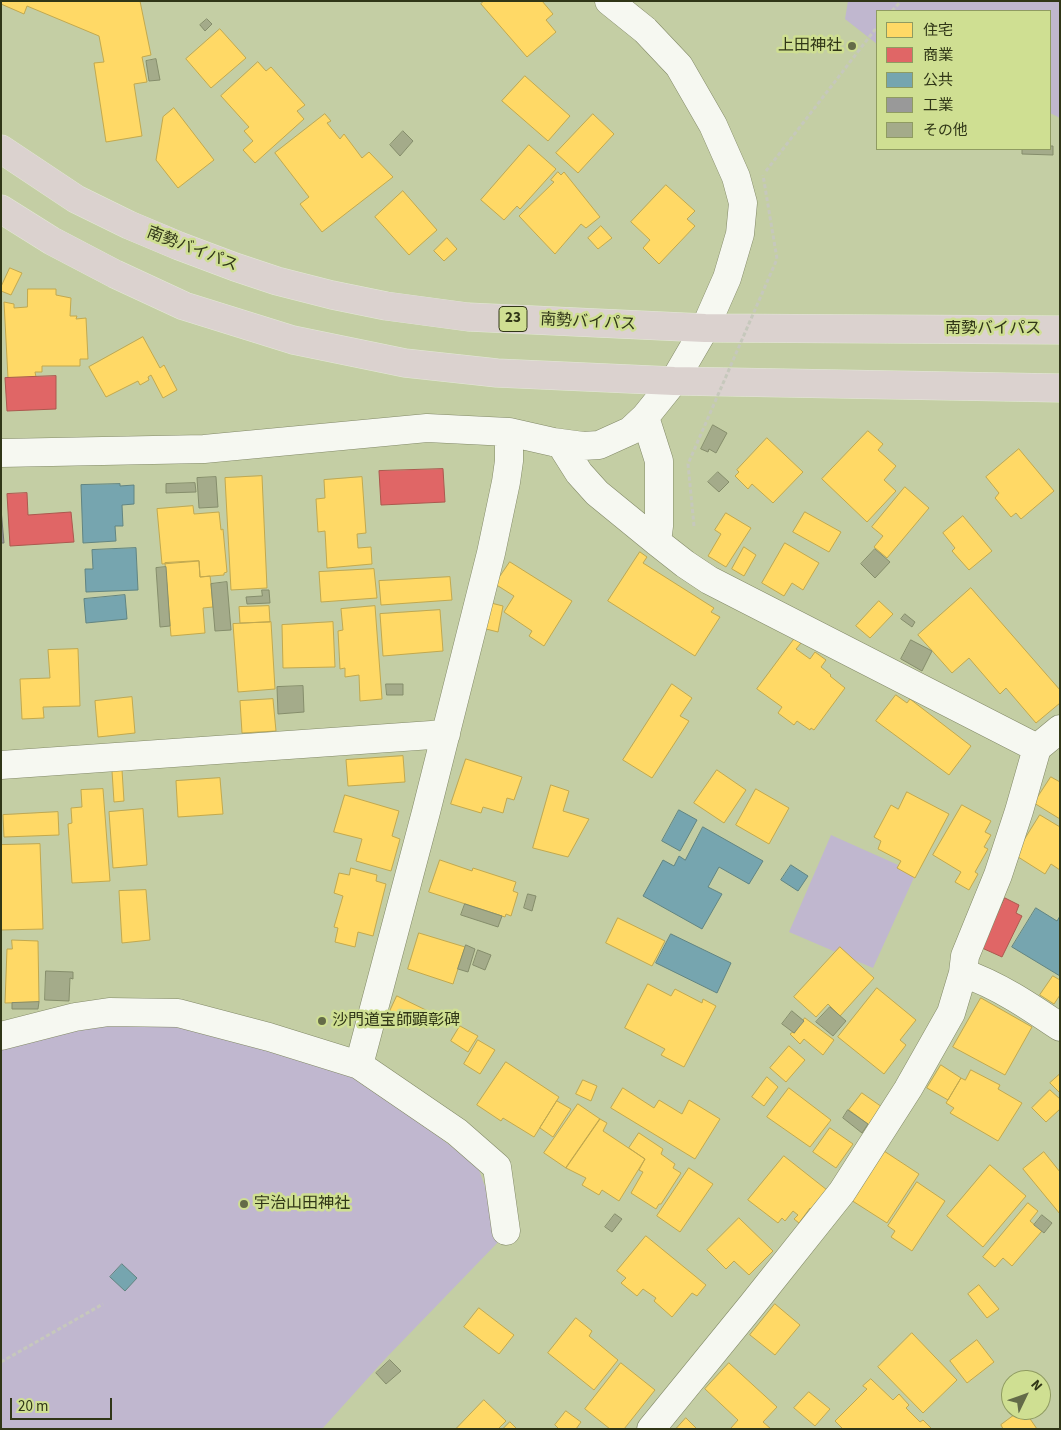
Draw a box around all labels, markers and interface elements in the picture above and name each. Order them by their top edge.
legend [876,10,1051,150]
text: 住宅 [923,20,953,41]
place label: 上田神社 [778,36,842,56]
marker: 上田神社 [846,40,858,52]
text: 商業 [923,45,953,66]
text: 公共 [923,70,953,91]
text: 工業 [923,95,953,116]
text: その他 [923,120,968,141]
street label: 南勢バイパス [144,224,240,276]
road number: 23 [499,306,527,332]
street label: 南勢バイパス [540,311,636,335]
street label: 南勢バイパス [945,319,1041,339]
place label: 沙門道宝師顕彰碑 [332,1011,460,1031]
marker: 沙門道宝師顕彰碑 [316,1015,328,1027]
place label: 宇治山田神社 [254,1194,350,1214]
marker: 宇治山田神社 [238,1198,250,1210]
north arrow [1001,1370,1051,1420]
text: N [1026,1375,1047,1396]
scale bar [12,1388,115,1420]
text: 20 m [18,1396,48,1417]

